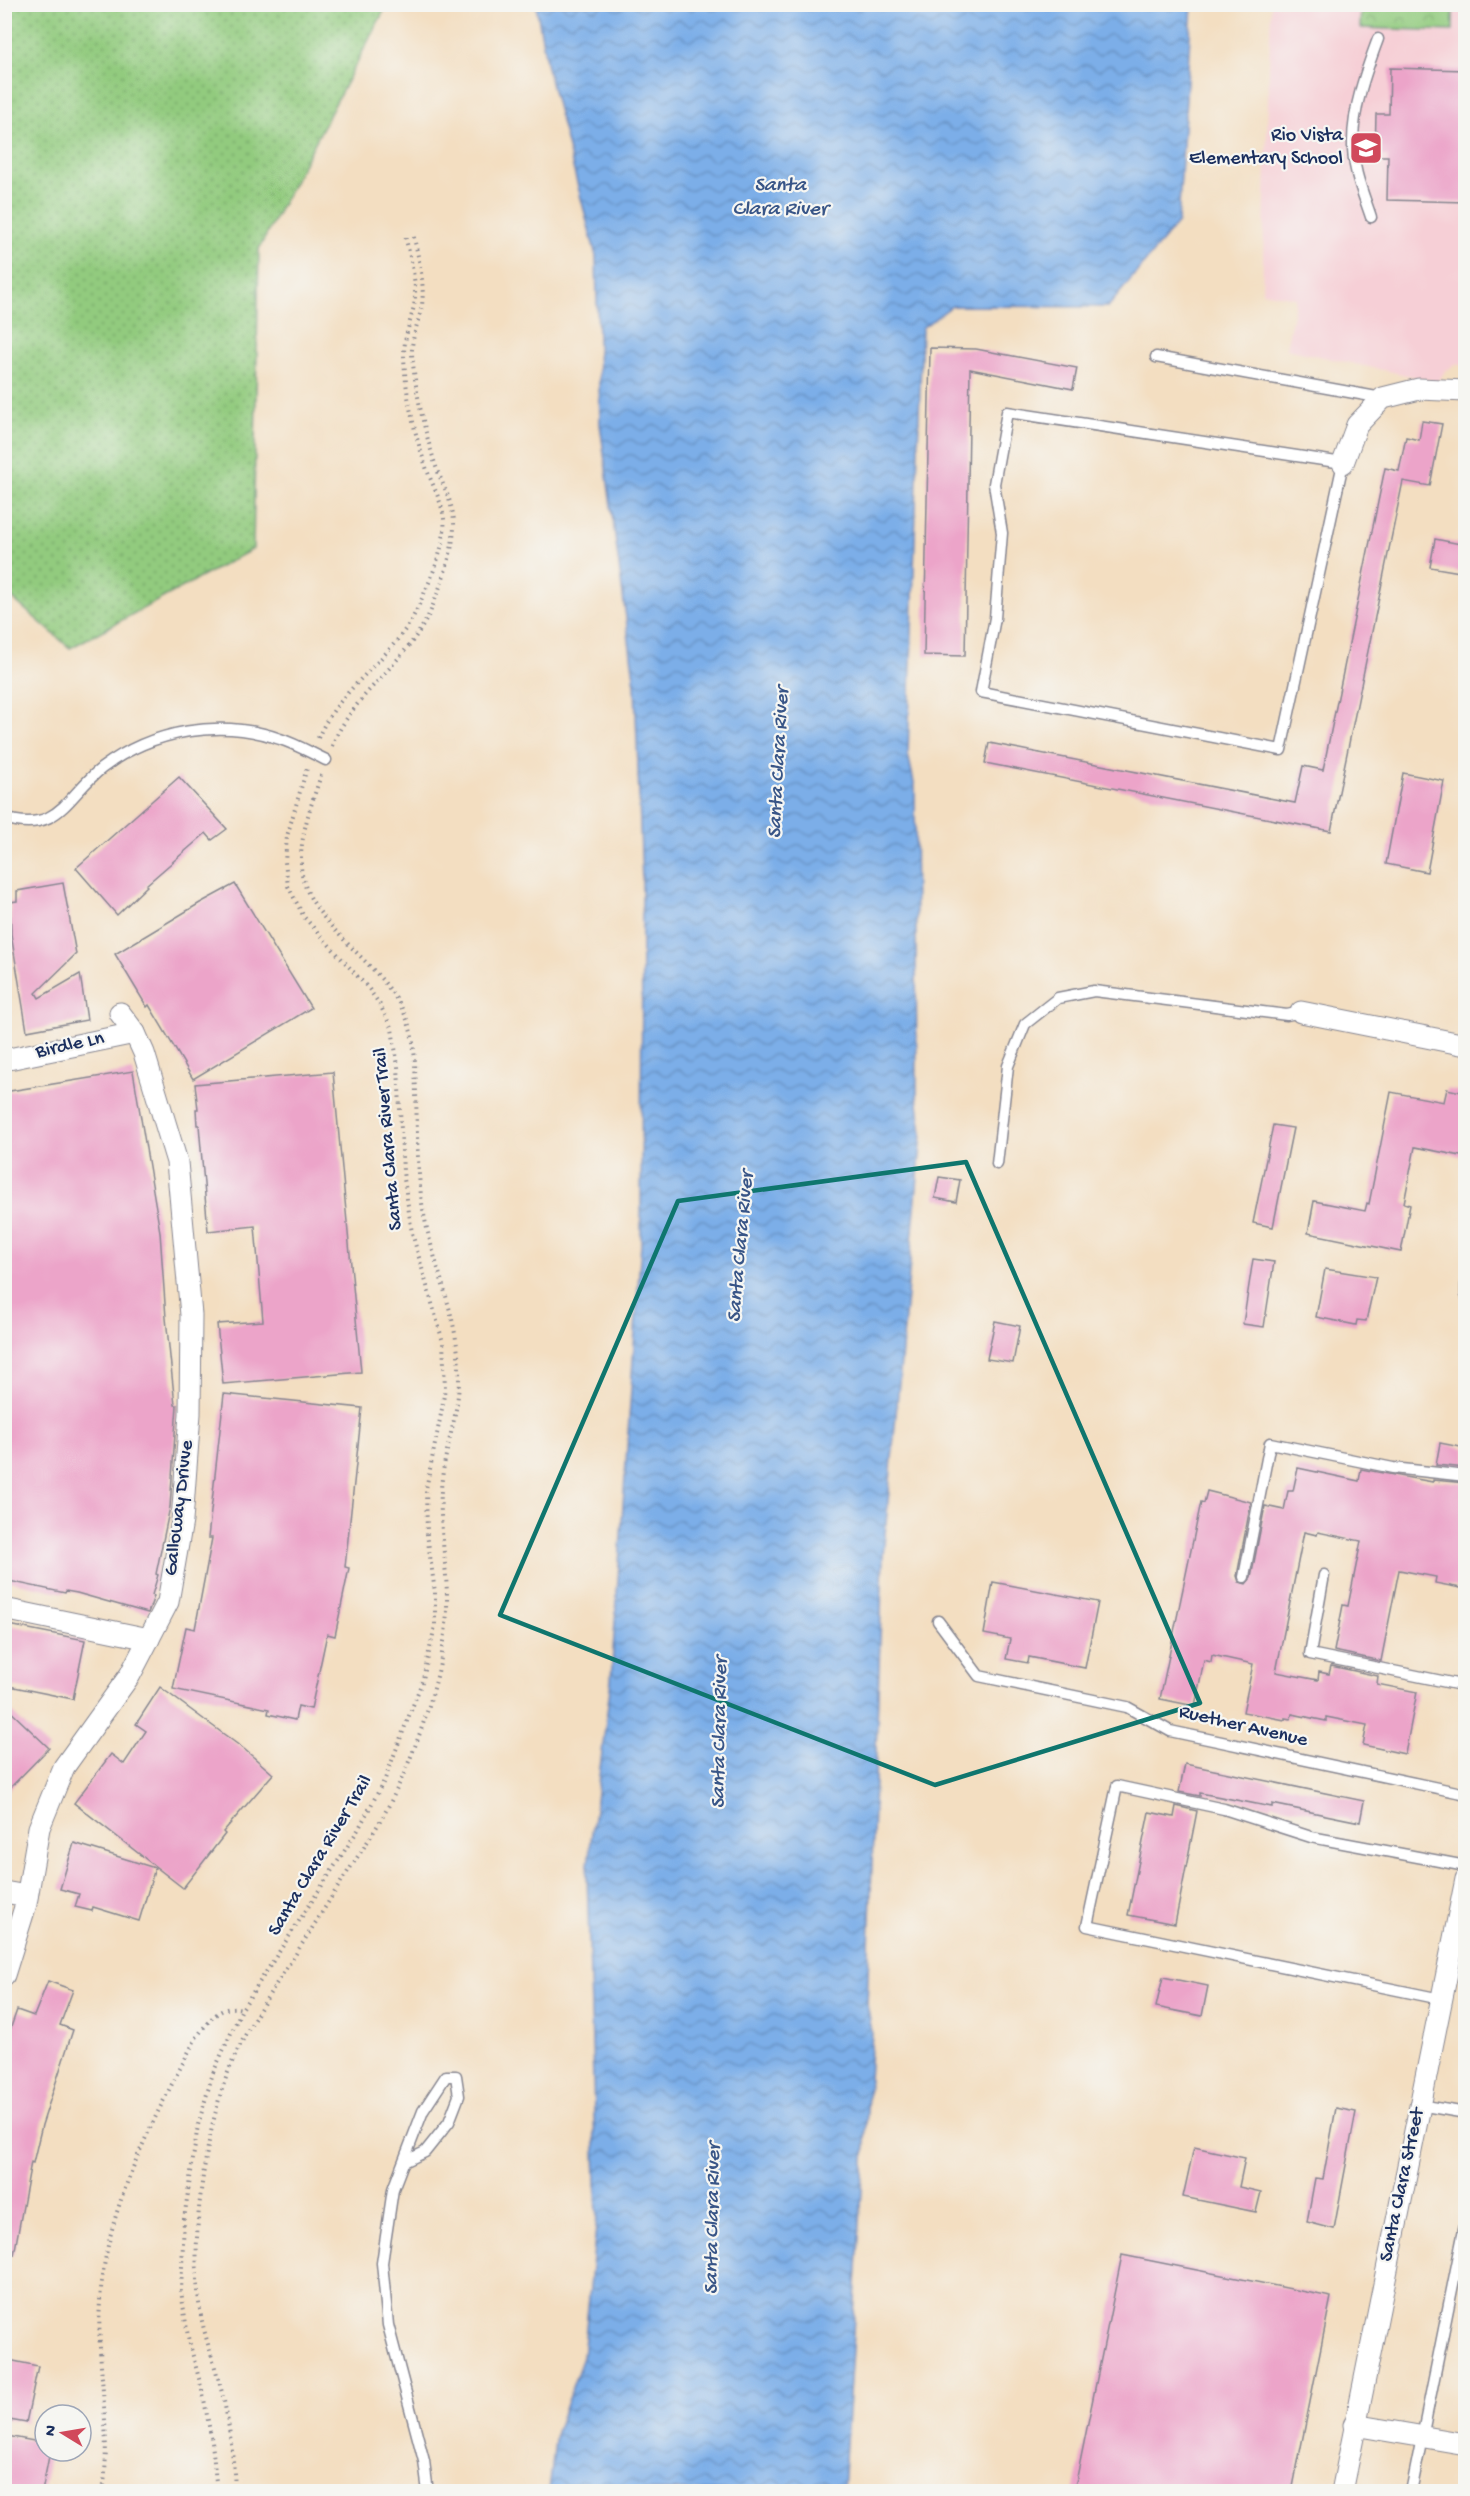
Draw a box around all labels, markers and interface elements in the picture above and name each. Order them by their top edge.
place label: Rio Vista Elementary School [1189,125,1344,171]
school or university icon: Rio Vista Elementary School [1348,130,1384,166]
water label: Santa Clara River [733,174,832,223]
water label: Santa Clara River [764,682,797,839]
street label: Birdle Ln [33,1027,107,1065]
street label: Santa Clara River Trail [370,1047,408,1231]
water label: Santa Clara River [723,1166,761,1324]
street label: Galloway Drivve [160,1438,200,1577]
water label: Santa Clara River [707,1653,735,1809]
street label: Ruether Avenue [1176,1701,1310,1753]
street label: Santa Clara River Trail [264,1771,378,1941]
street label: Santa Clara Street [1375,2104,1431,2264]
water label: Santa Clara River [700,2139,728,2295]
north arrow [33,2403,93,2463]
text: N [41,2423,62,2438]

